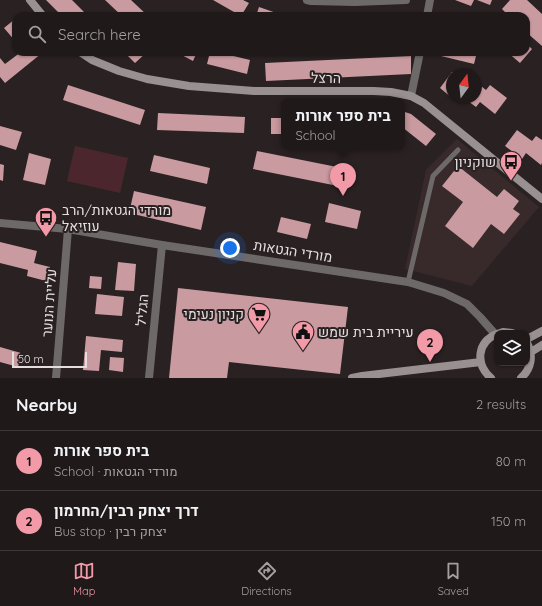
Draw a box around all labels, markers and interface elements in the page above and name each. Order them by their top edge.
search box [12,12,530,56]
icon: search [26,23,48,45]
text: Search here [58,25,141,44]
north arrow [446,68,482,104]
street label: הרצל [311,69,341,87]
popup [281,98,405,150]
text: בית ספר אורות [295,106,391,125]
text: School [295,127,336,143]
bus stop icon: שוקניון [498,149,524,182]
place label: שוקניון [455,153,496,171]
pin: 1 [330,163,356,196]
place label: מורדי הגטאות/הרב עוזיאל [62,201,171,235]
bus stop icon: מורדי הגטאות/הרב עוזיאל [33,205,59,238]
street label: מורדי הגטאות [252,236,334,266]
your location [220,238,240,258]
street label: עליית הנוער [38,268,60,338]
street label: הגליל [132,293,152,327]
supermarket icon: קניון נעימי [246,301,272,334]
place label: קניון נעימי [184,305,244,323]
public building icon: עיריית בית שמש [290,319,316,352]
place label: עיריית בית שמש [318,323,414,341]
pin: 2 [417,329,443,362]
map controls [494,330,530,366]
button: layers [494,330,530,366]
scale bar [12,350,87,369]
text: 50 m [18,352,44,366]
text: Nearby [16,394,77,415]
text: 2 results [476,396,526,412]
text: בית ספר אורות [54,441,149,460]
text: 1 [26,453,32,469]
text: 80 m [496,453,526,469]
text: School · מורדי הגטאות [54,463,177,479]
text: דרך יצחק רבין/החרמון [54,501,199,520]
text: 2 [25,513,33,529]
text: 150 m [491,513,526,529]
text: Bus stop · יצחק רבין [54,523,167,539]
tab: Map [73,560,95,598]
tab: Directions [241,560,292,598]
tab: Saved [438,560,469,598]

